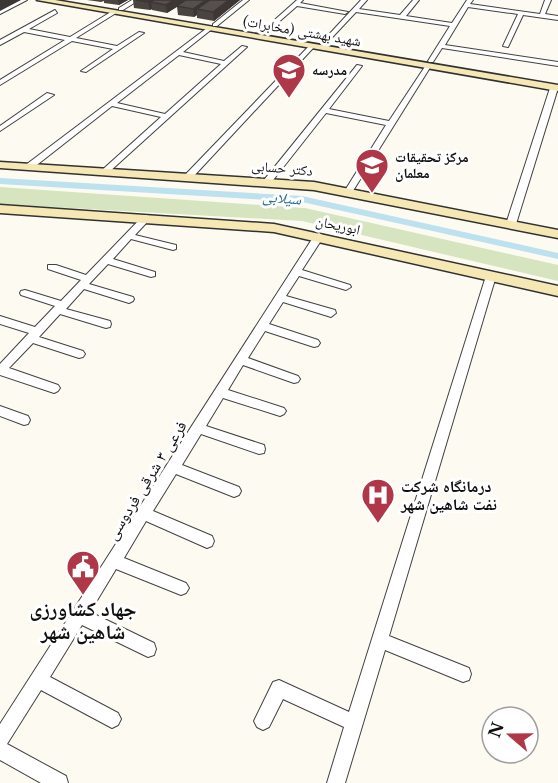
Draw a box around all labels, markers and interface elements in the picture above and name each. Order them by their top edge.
street label: شهید بهشتی (مخابرات) [242,12,362,50]
school or university icon: مدرسه [271,52,307,99]
place label: مدرسه [312,61,347,79]
school or university icon: مرکز تحقیقات معلمان [354,147,390,194]
place label: مرکز تحقیقات معلمان [395,148,469,182]
street label: دکتر حسابی [251,156,314,180]
water label: سیلابی [262,186,302,209]
street label: ابوریحان [314,212,362,238]
street label: فرعی ۳ شرقی فردوسی [101,417,192,544]
place label: درمانگاه شرکت نفت شاهین شهر [400,476,497,514]
hospital icon: درمانگاه شرکت نفت شاهین شهر [360,477,396,524]
public building icon: جهاد کشاورزی شاهین شهر [65,549,101,596]
place label: جهاد کشاورزی شاهین شهر [30,597,137,645]
north arrow [480,705,540,765]
text: N [484,719,508,740]

